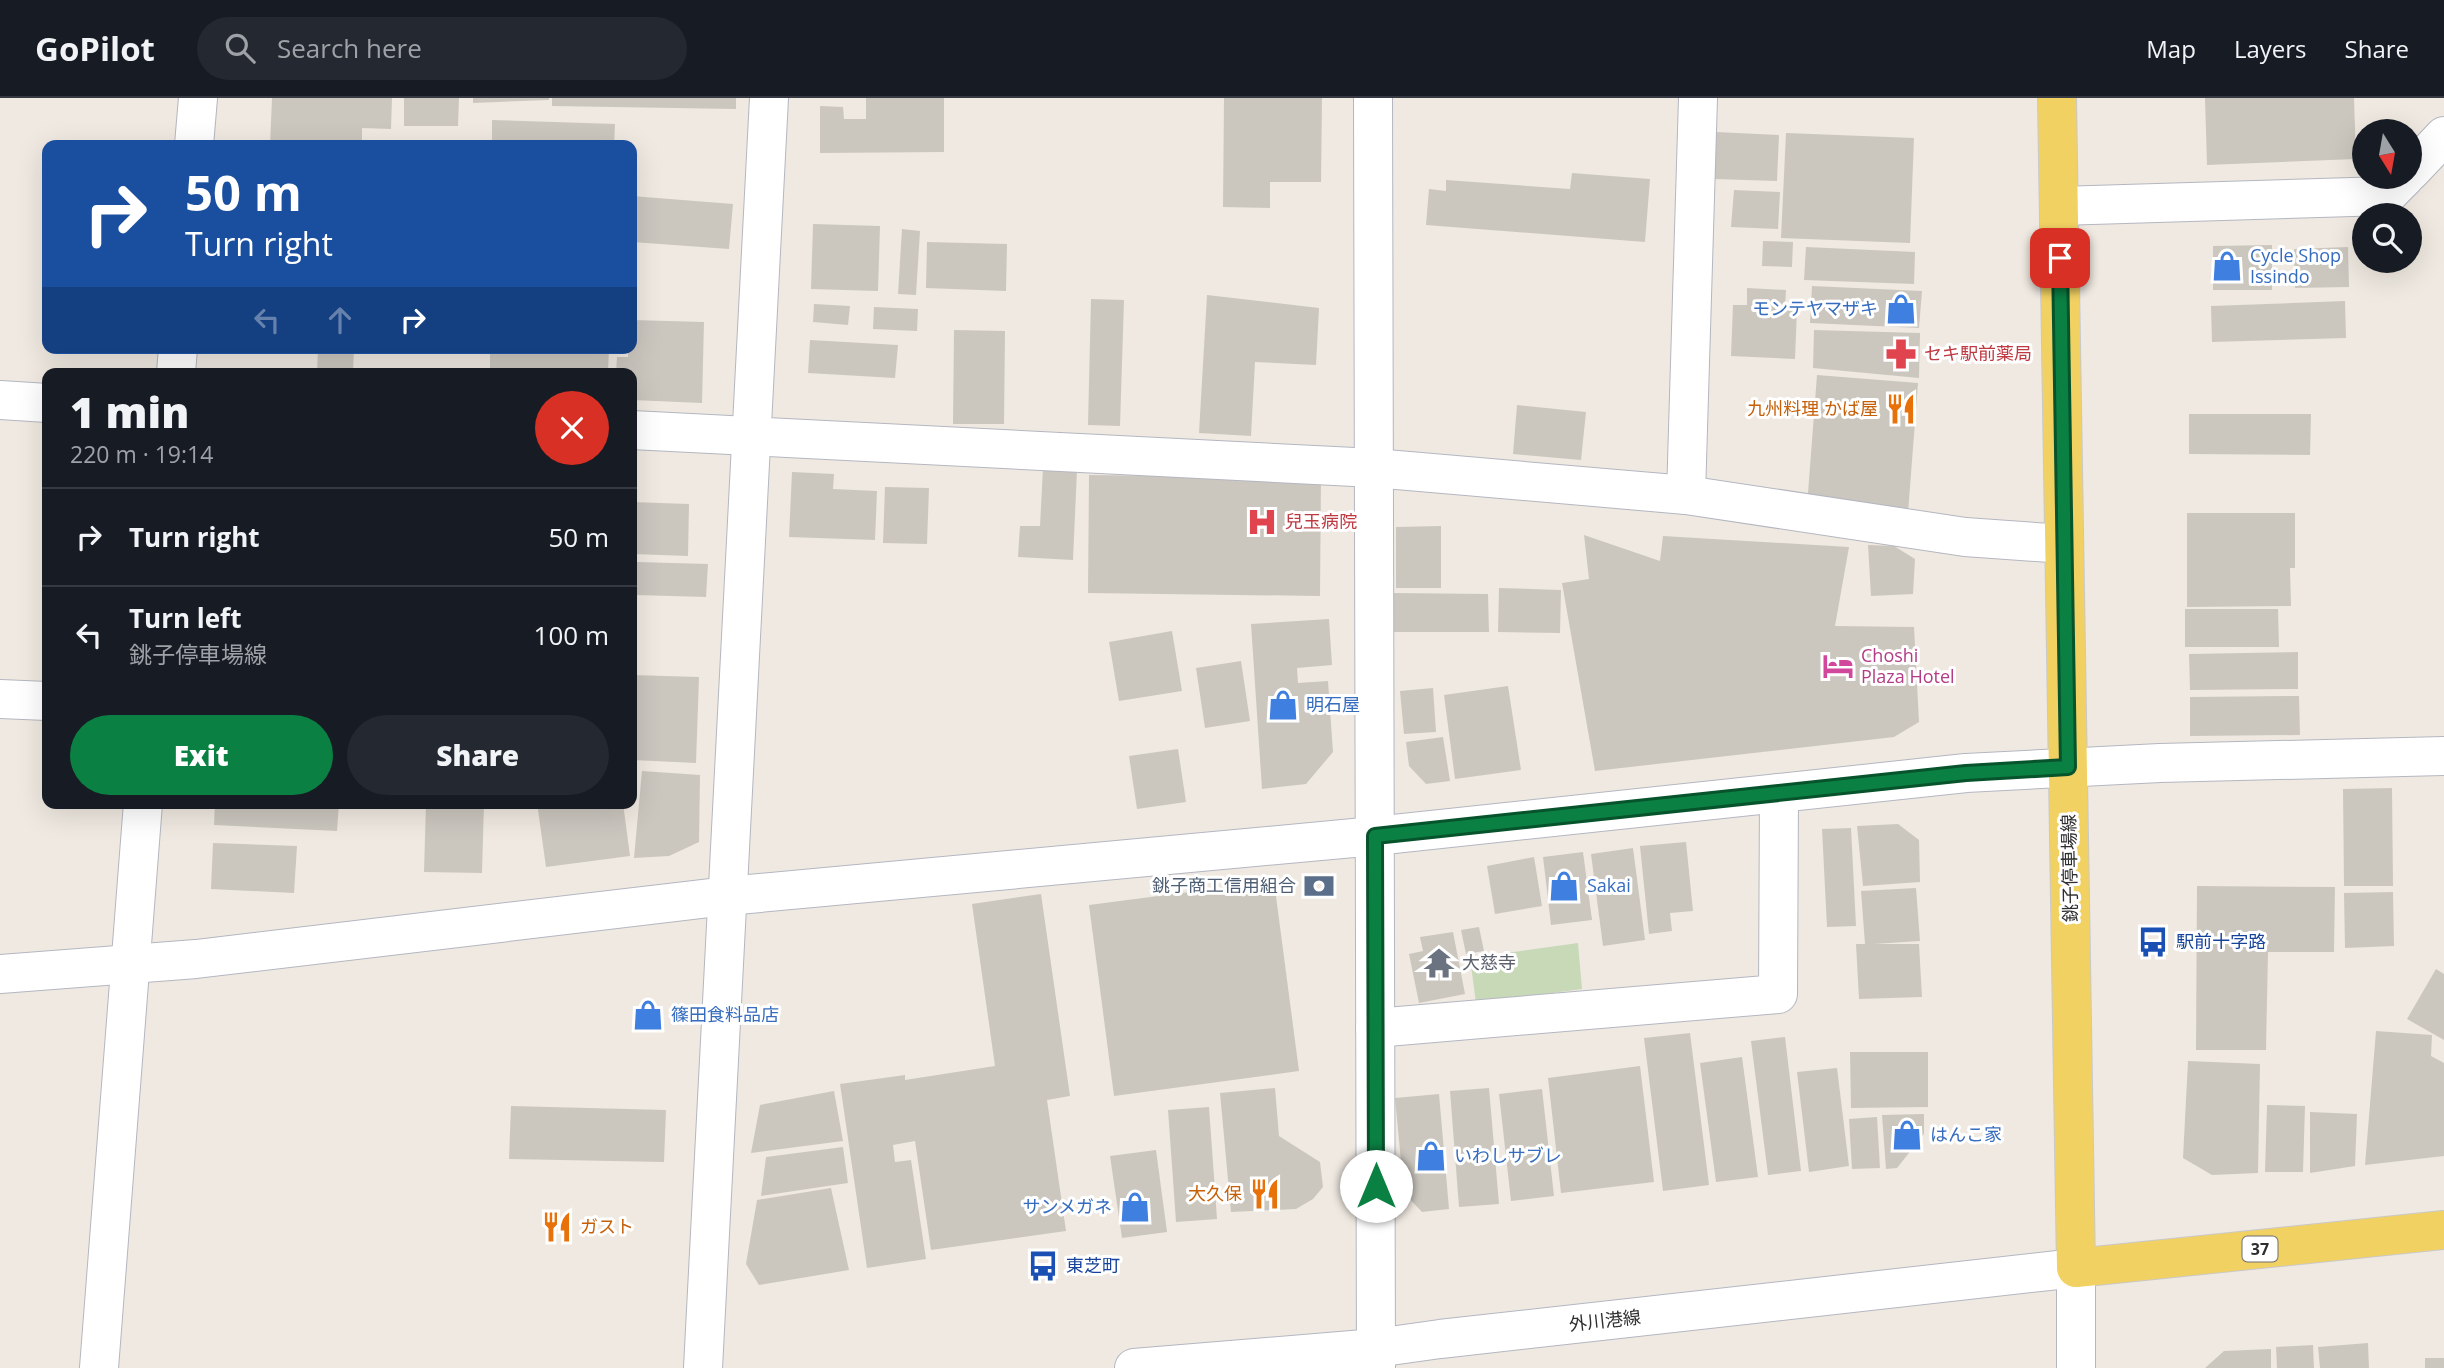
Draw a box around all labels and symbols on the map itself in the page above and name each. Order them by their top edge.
north arrow [2352,119,2422,189]
pin [2030,228,2090,288]
place label: Cycle Shop Issindo [2250,243,2341,288]
shop icon: Cycle Shop Issindo [2210,249,2244,283]
shop icon: モンテヤマザキ [1884,292,1918,326]
place label: モンテヤマザキ [1752,296,1878,320]
pharmacy icon: セキ駅前薬局 [1884,337,1918,371]
place label: セキ駅前薬局 [1924,341,2032,365]
restaurant icon: 九州料理 かば屋 [1884,392,1918,426]
place label: 九州料理 かば屋 [1747,396,1878,420]
hospital icon: 兒玉病院 [1245,505,1279,539]
place label: 兒玉病院 [1285,509,1357,533]
place label: Choshi Plaza Hotel [1861,643,1955,688]
hotel icon: Choshi Plaza Hotel [1821,649,1855,683]
shop icon: 明石屋 [1266,688,1300,722]
place label: 明石屋 [1306,692,1360,716]
street label: 銚子停車場線 [2056,814,2082,922]
bank icon: 銚子商工信用組合 [1302,869,1336,903]
shop icon: Sakai [1547,869,1581,903]
place label: 銚子商工信用組合 [1152,873,1296,897]
place label: Sakai [1587,873,1631,897]
bus stop icon: 駅前十字路 [2136,925,2170,959]
place label: 駅前十字路 [2176,929,2266,953]
temple icon: 大慈寺 [1422,946,1456,980]
place label: 大慈寺 [1462,950,1516,974]
shop icon: 篠田食料品店 [631,998,665,1032]
place label: 篠田食料品店 [671,1002,779,1026]
shop icon: はんこ家 [1890,1118,1924,1152]
place label: はんこ家 [1930,1122,2002,1146]
shop icon: いわしサブレ [1414,1139,1448,1173]
place label: いわしサブレ [1454,1143,1562,1167]
position arrow [1339,1149,1413,1223]
restaurant icon: 大久保 [1248,1177,1282,1211]
place label: 大久保 [1188,1181,1242,1205]
shop icon: サンメガネ [1118,1190,1152,1224]
place label: サンメガネ [1023,1194,1112,1218]
restaurant icon: ガスト [540,1210,574,1244]
place label: ガスト [580,1214,634,1238]
road number: 37 [2242,1236,2278,1261]
bus stop icon: 東芝町 [1026,1249,1060,1283]
place label: 東芝町 [1066,1253,1120,1277]
street label: 外川港線 [1568,1304,1642,1336]

